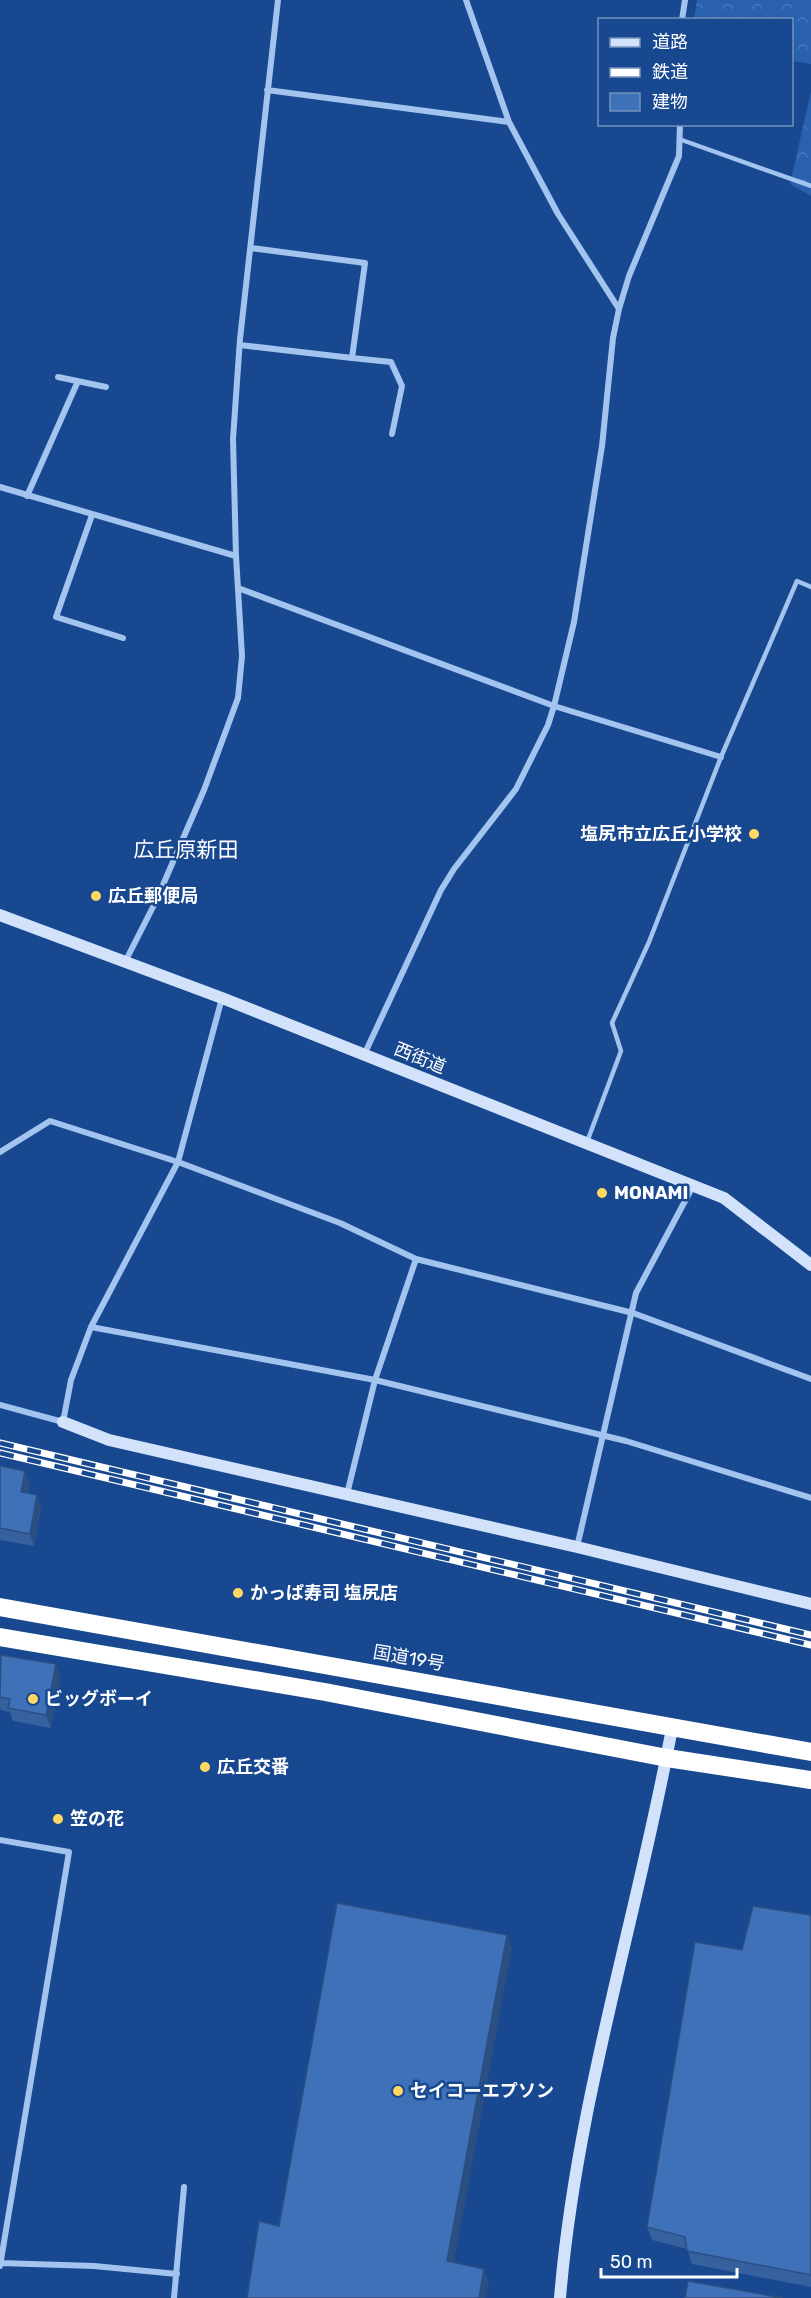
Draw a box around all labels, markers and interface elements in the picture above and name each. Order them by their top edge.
legend [598,18,793,126]
text: 道路 [652,31,688,53]
text: 鉄道 [652,61,688,83]
text: 建物 [652,91,688,113]
place label: 塩尻市立広丘小学校 [580,823,742,845]
marker: 塩尻市立広丘小学校 [747,827,761,841]
district label: 広丘原新田 [134,837,239,862]
place label: 広丘郵便局 [108,885,198,907]
marker: 広丘郵便局 [89,889,103,903]
street label: 西街道 [391,1038,449,1078]
place label: MONAMI [614,1182,688,1204]
marker: MONAMI [595,1186,609,1200]
place label: かっぱ寿司 塩尻店 [250,1582,398,1604]
marker: かっぱ寿司 塩尻店 [231,1586,245,1600]
street label: 国道19号 [371,1641,447,1675]
place label: ビッグボーイ [45,1688,153,1710]
marker: ビッグボーイ [26,1692,40,1706]
place label: 広丘交番 [217,1756,289,1778]
marker: 広丘交番 [198,1760,212,1774]
place label: 笠の花 [70,1808,124,1830]
marker: 笠の花 [51,1812,65,1826]
place label: セイコーエプソン [410,2080,554,2102]
marker: セイコーエプソン [391,2084,405,2098]
scale bar [601,2241,738,2279]
text: 50 m [610,2251,653,2273]

